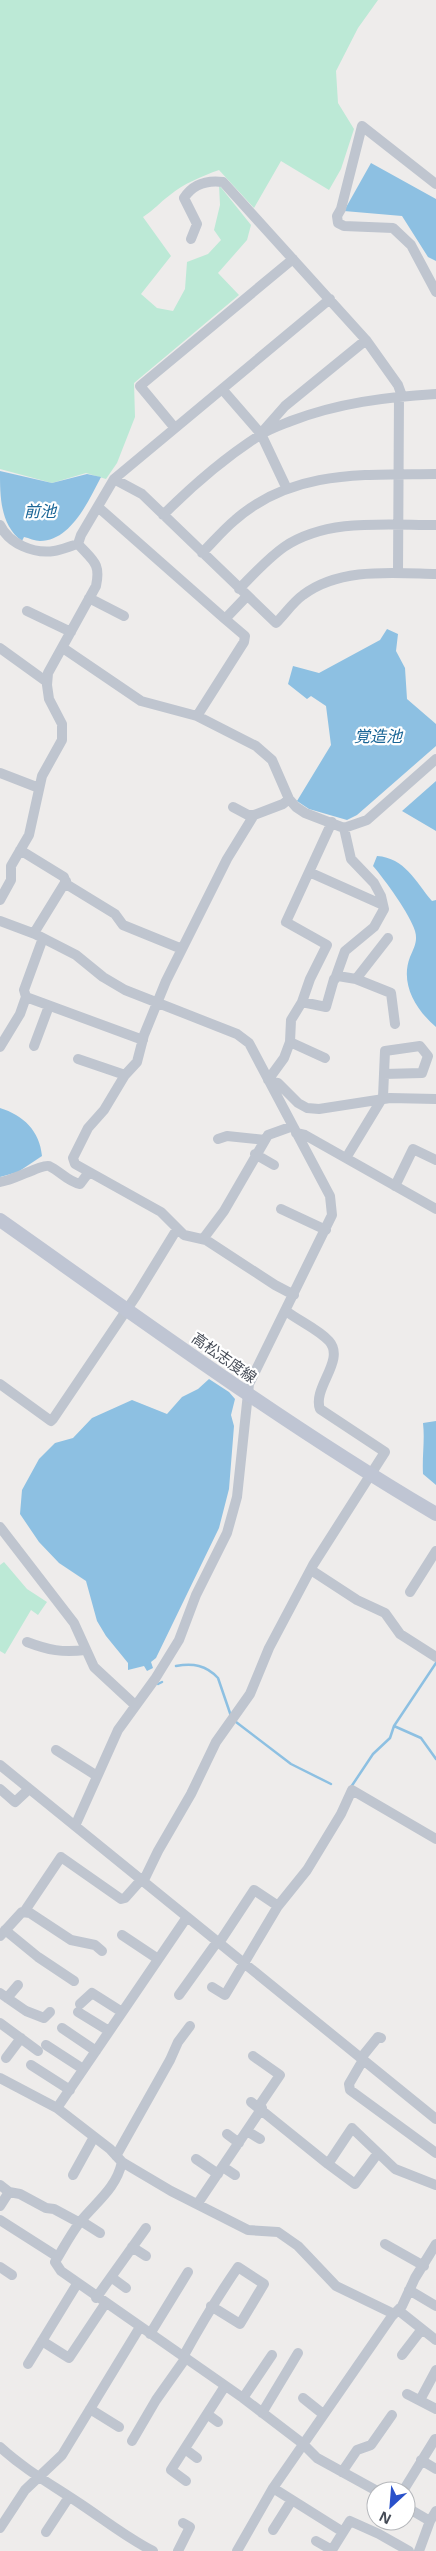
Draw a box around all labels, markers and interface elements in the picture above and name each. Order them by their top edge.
water label: 前池 [24,500,58,522]
water label: 覚造池 [354,725,404,747]
street label: 高松志度線 [188,1327,261,1387]
north arrow [366,2481,416,2531]
text: N [376,2507,394,2529]

